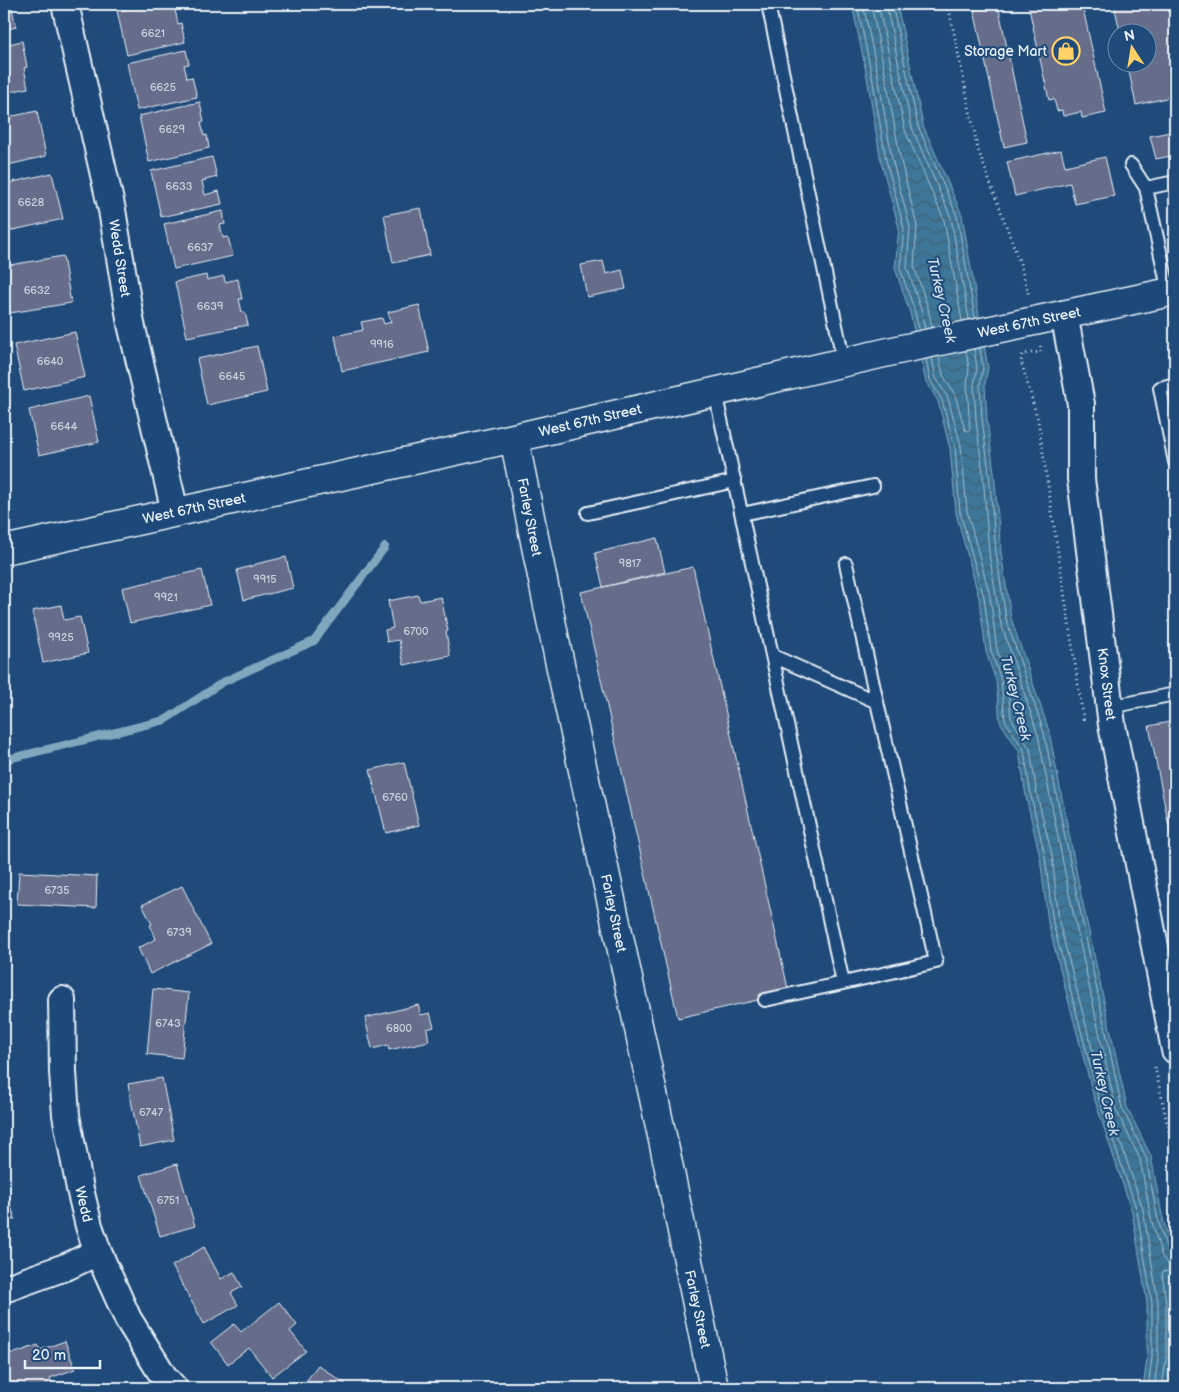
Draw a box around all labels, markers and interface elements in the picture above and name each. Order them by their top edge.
north arrow [1106,22,1156,72]
text: N [1122,26,1136,45]
house number: 6621 [141,27,165,40]
shop icon: Storage Mart [1051,36,1081,66]
place label: Storage Mart [964,43,1048,60]
house number: 6625 [150,81,176,94]
house number: 6629 [159,123,185,136]
house number: 6633 [166,180,193,193]
house number: 6628 [18,196,44,209]
street label: Wedd Street [105,218,134,299]
house number: 6637 [187,241,213,254]
water label: Turkey Creek [922,255,961,345]
house number: 6632 [24,284,51,297]
house number: 6639 [197,300,223,313]
street label: West 67th Street [976,303,1083,342]
house number: 9916 [370,338,394,351]
house number: 6640 [37,355,64,368]
house number: 6645 [219,370,245,383]
street label: West 67th Street [537,400,644,441]
house number: 6644 [51,420,78,433]
street label: Farley Street [514,476,546,558]
street label: West 67th Street [141,489,248,528]
house number: 9817 [619,557,642,570]
house number: 9915 [253,573,277,586]
house number: 9921 [154,591,178,604]
house number: 6700 [403,625,429,638]
house number: 9925 [48,631,74,644]
street label: Knox Street [1094,647,1119,722]
water label: Turkey Creek [996,653,1035,743]
house number: 6760 [382,791,408,804]
street label: Farley Street [597,872,630,954]
house number: 6735 [44,884,70,897]
house number: 6739 [166,926,192,939]
house number: 6743 [155,1017,181,1030]
house number: 6800 [386,1022,413,1035]
water label: Turkey Creek [1085,1048,1124,1138]
house number: 6747 [139,1106,164,1119]
street label: Wedd [71,1185,96,1224]
house number: 6751 [157,1194,179,1207]
street label: Farley Street [681,1268,714,1350]
scale bar [25,1337,100,1369]
text: 20 m [32,1346,66,1365]

